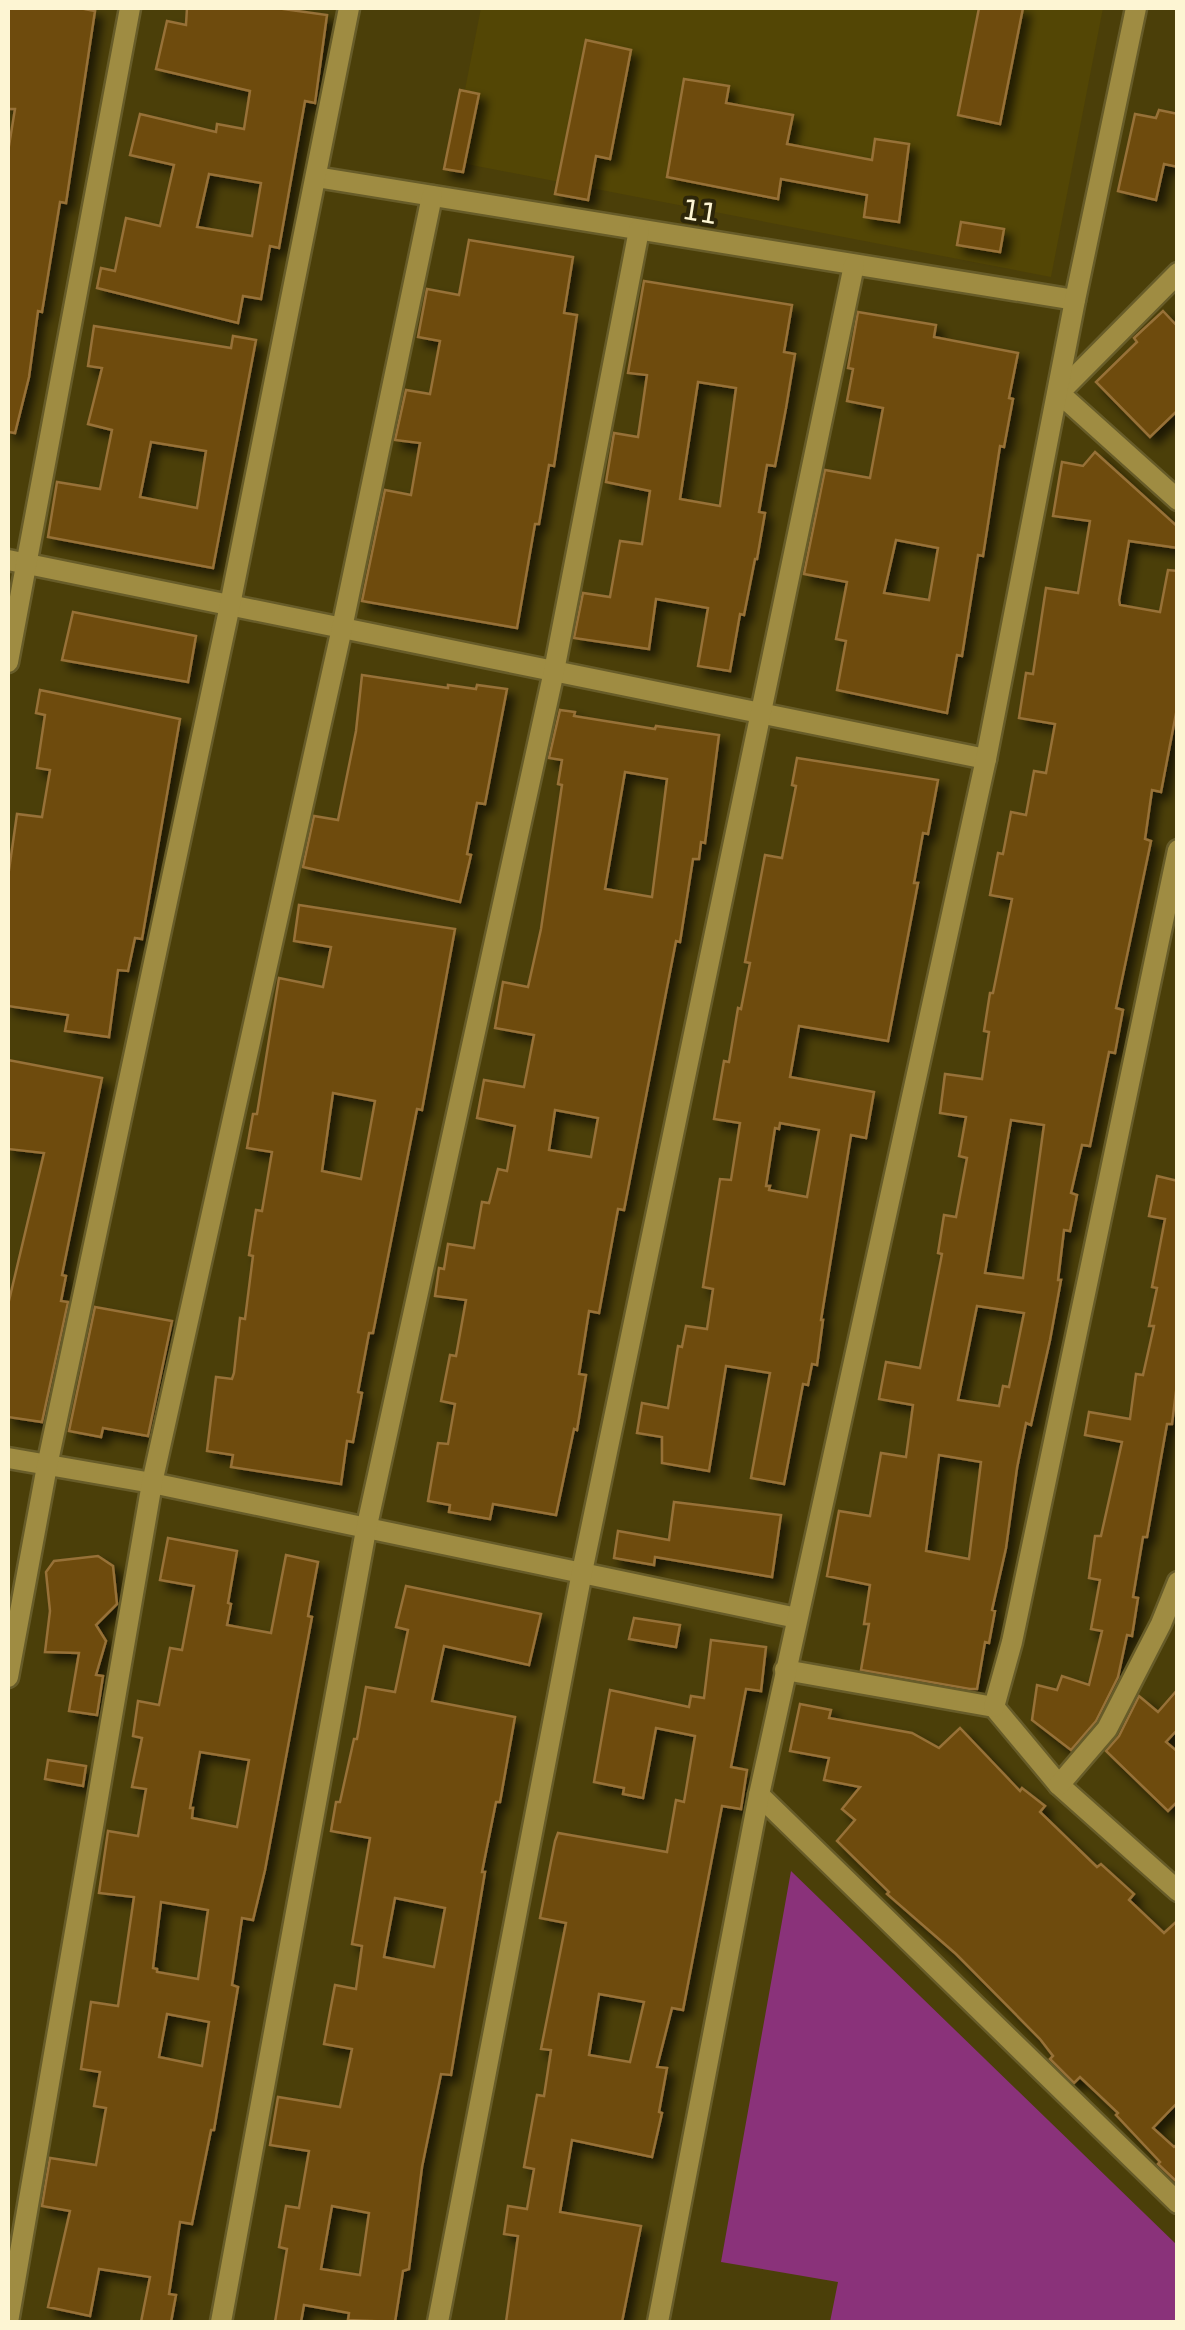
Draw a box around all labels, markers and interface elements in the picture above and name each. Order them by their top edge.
street label: 11 [680,193,720,231]

